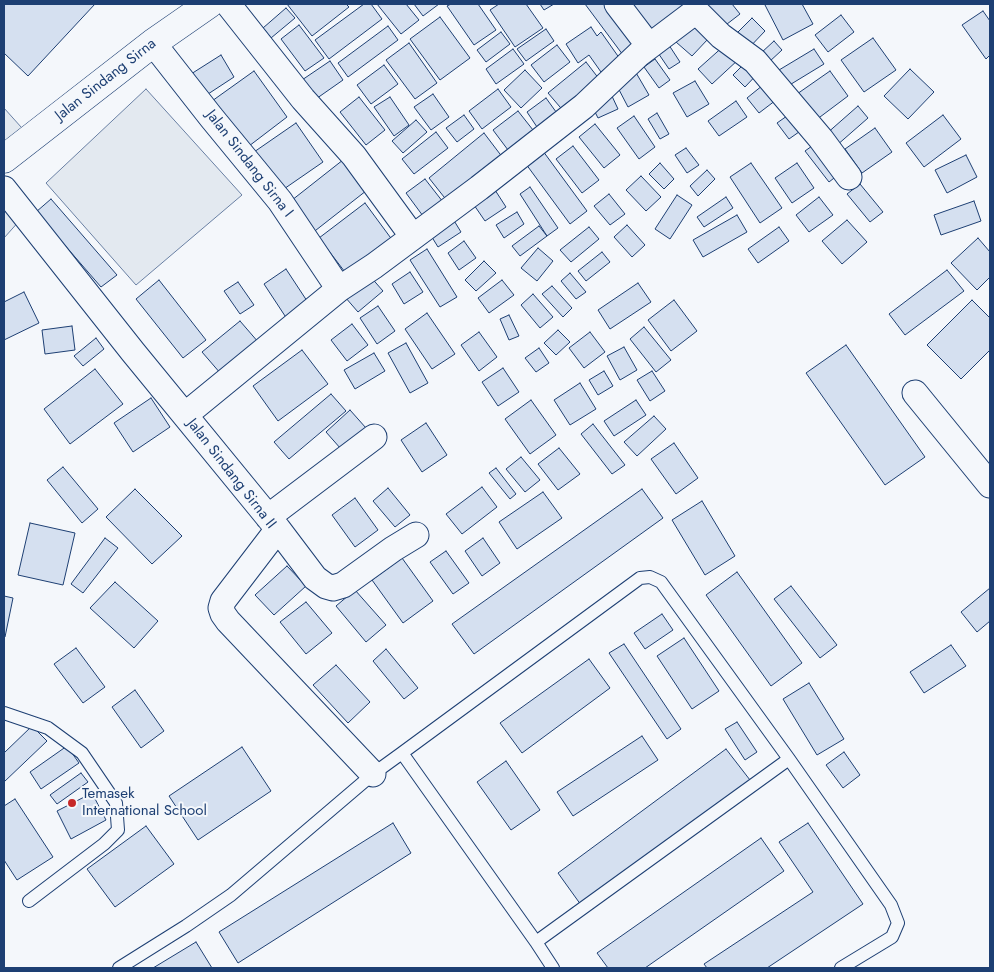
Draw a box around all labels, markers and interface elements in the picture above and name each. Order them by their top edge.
street label: Jalan Sindang Sirna [52,35,160,125]
street label: Jalan Sindang Sirna I [202,107,296,221]
street label: Jalan Sindang Sirna II [182,415,280,533]
place label: Temasek International School [82,785,207,820]
marker: Temasek International School [66,797,78,809]

